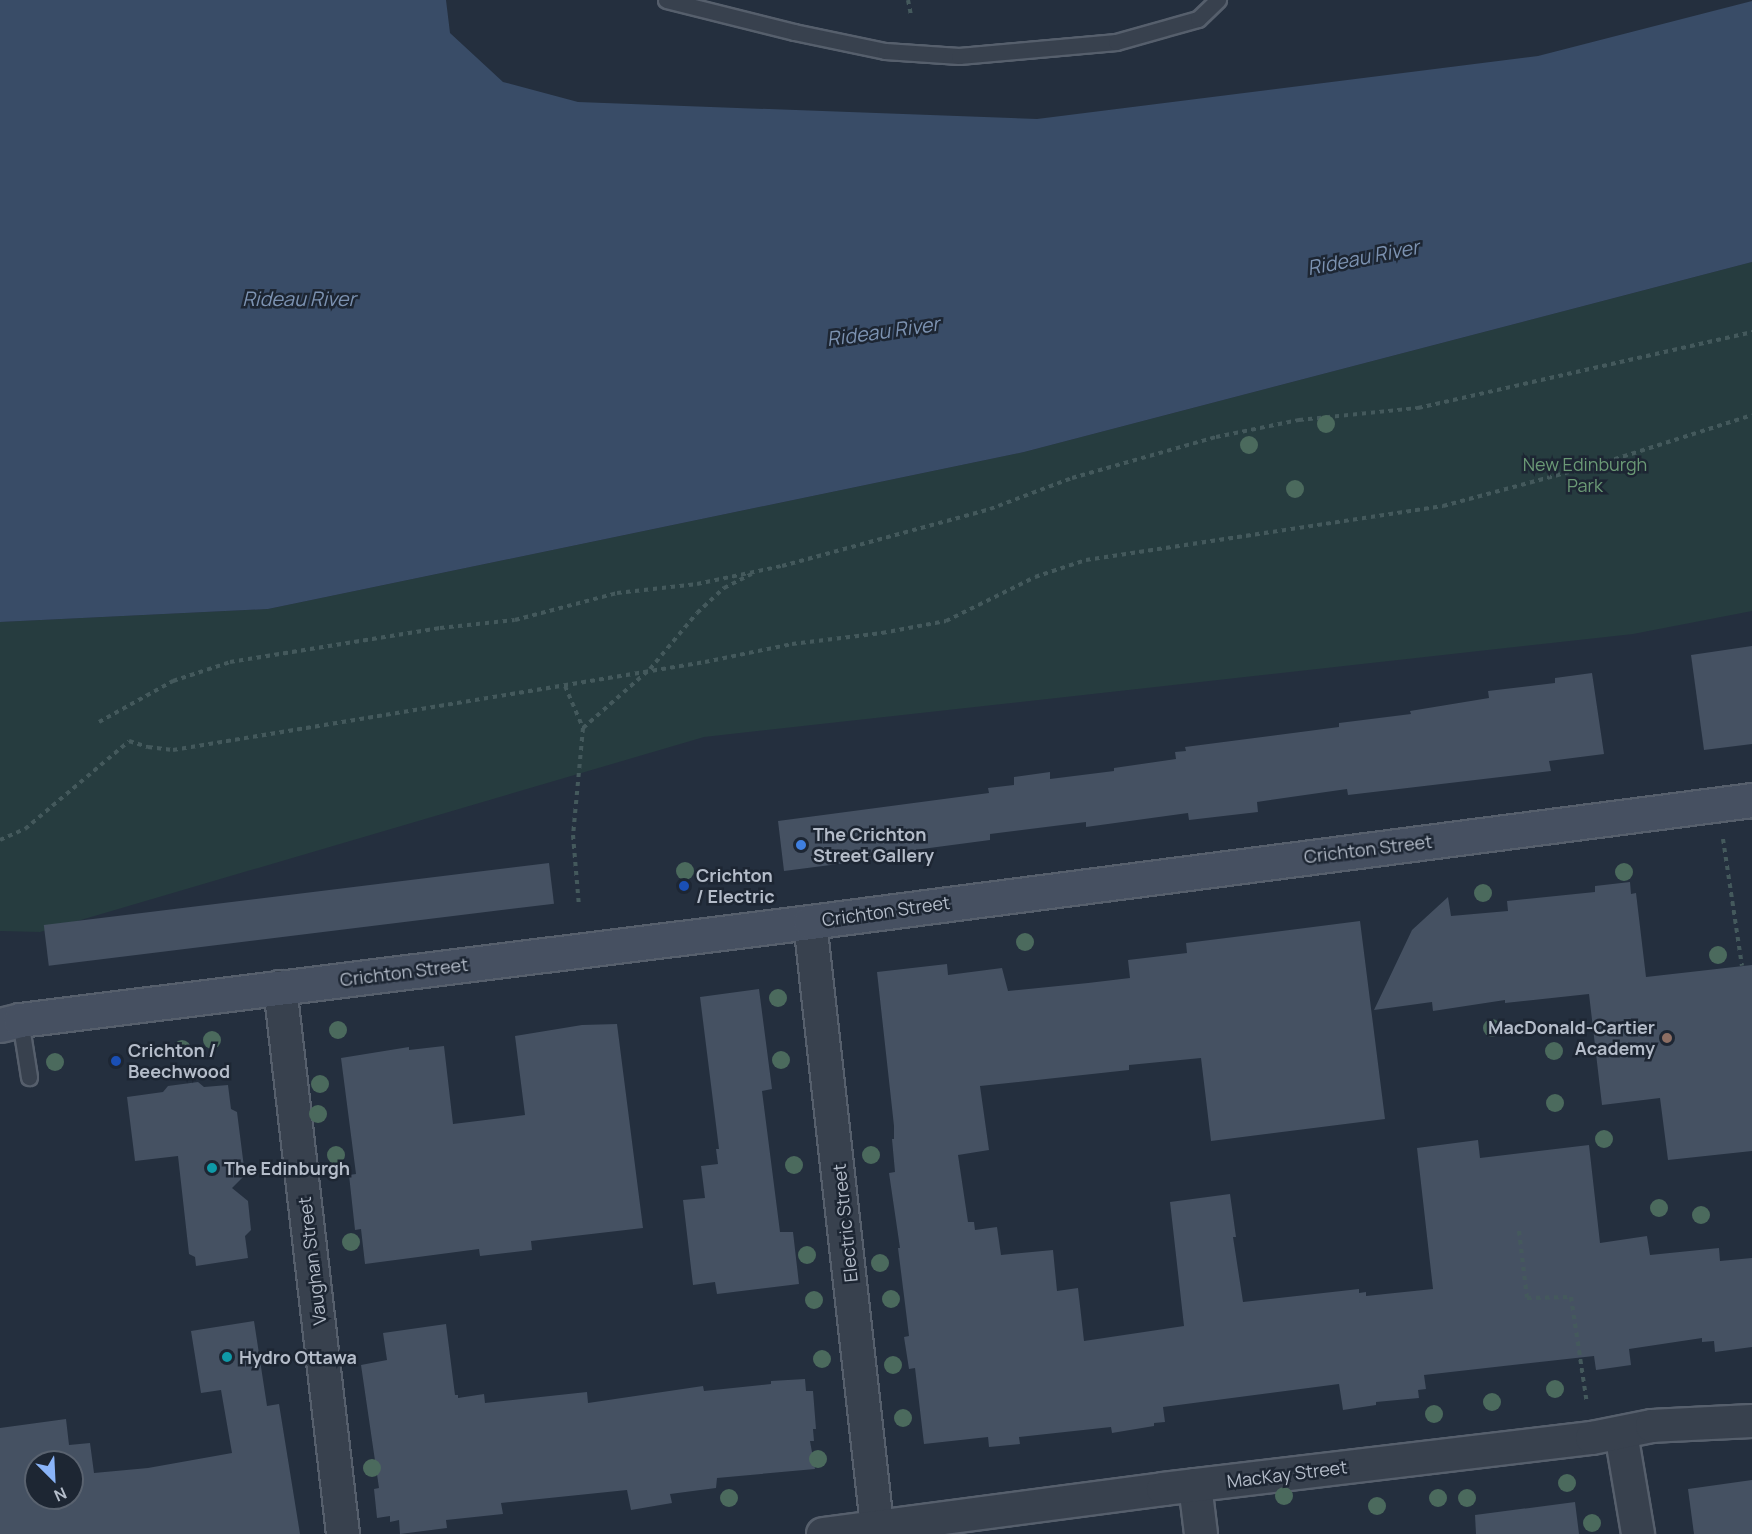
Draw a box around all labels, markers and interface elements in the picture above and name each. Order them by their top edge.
water label: Rideau River [1305,234,1421,280]
water label: Rideau River [242,286,356,310]
water label: Rideau River [825,311,941,351]
park label: New Edinburgh Park [1523,454,1647,496]
place label: The Crichton Street Gallery [813,824,934,866]
street label: Crichton Street [1303,830,1433,868]
marker: The Crichton Street Gallery [794,838,808,852]
place label: Crichton / Electric [696,865,775,908]
marker: Crichton / Electric [677,879,691,893]
street label: Crichton Street [821,891,951,931]
street label: Crichton Street [339,953,469,991]
place label: MacDonald-Cartier Academy [1488,1017,1655,1060]
marker: MacDonald-Cartier Academy [1660,1031,1674,1045]
place label: Crichton / Beechwood [128,1040,230,1082]
marker: Crichton / Beechwood [109,1054,123,1068]
place label: The Edinburgh [224,1157,350,1179]
marker: The Edinburgh [205,1161,219,1175]
street label: Electric Street [828,1163,862,1283]
street label: Vaughan Street [293,1196,331,1326]
place label: Hydro Ottawa [239,1346,357,1368]
marker: Hydro Ottawa [220,1350,234,1364]
north arrow [24,1450,84,1510]
street label: MacKay Street [1226,1456,1348,1492]
text: N [51,1482,70,1507]

